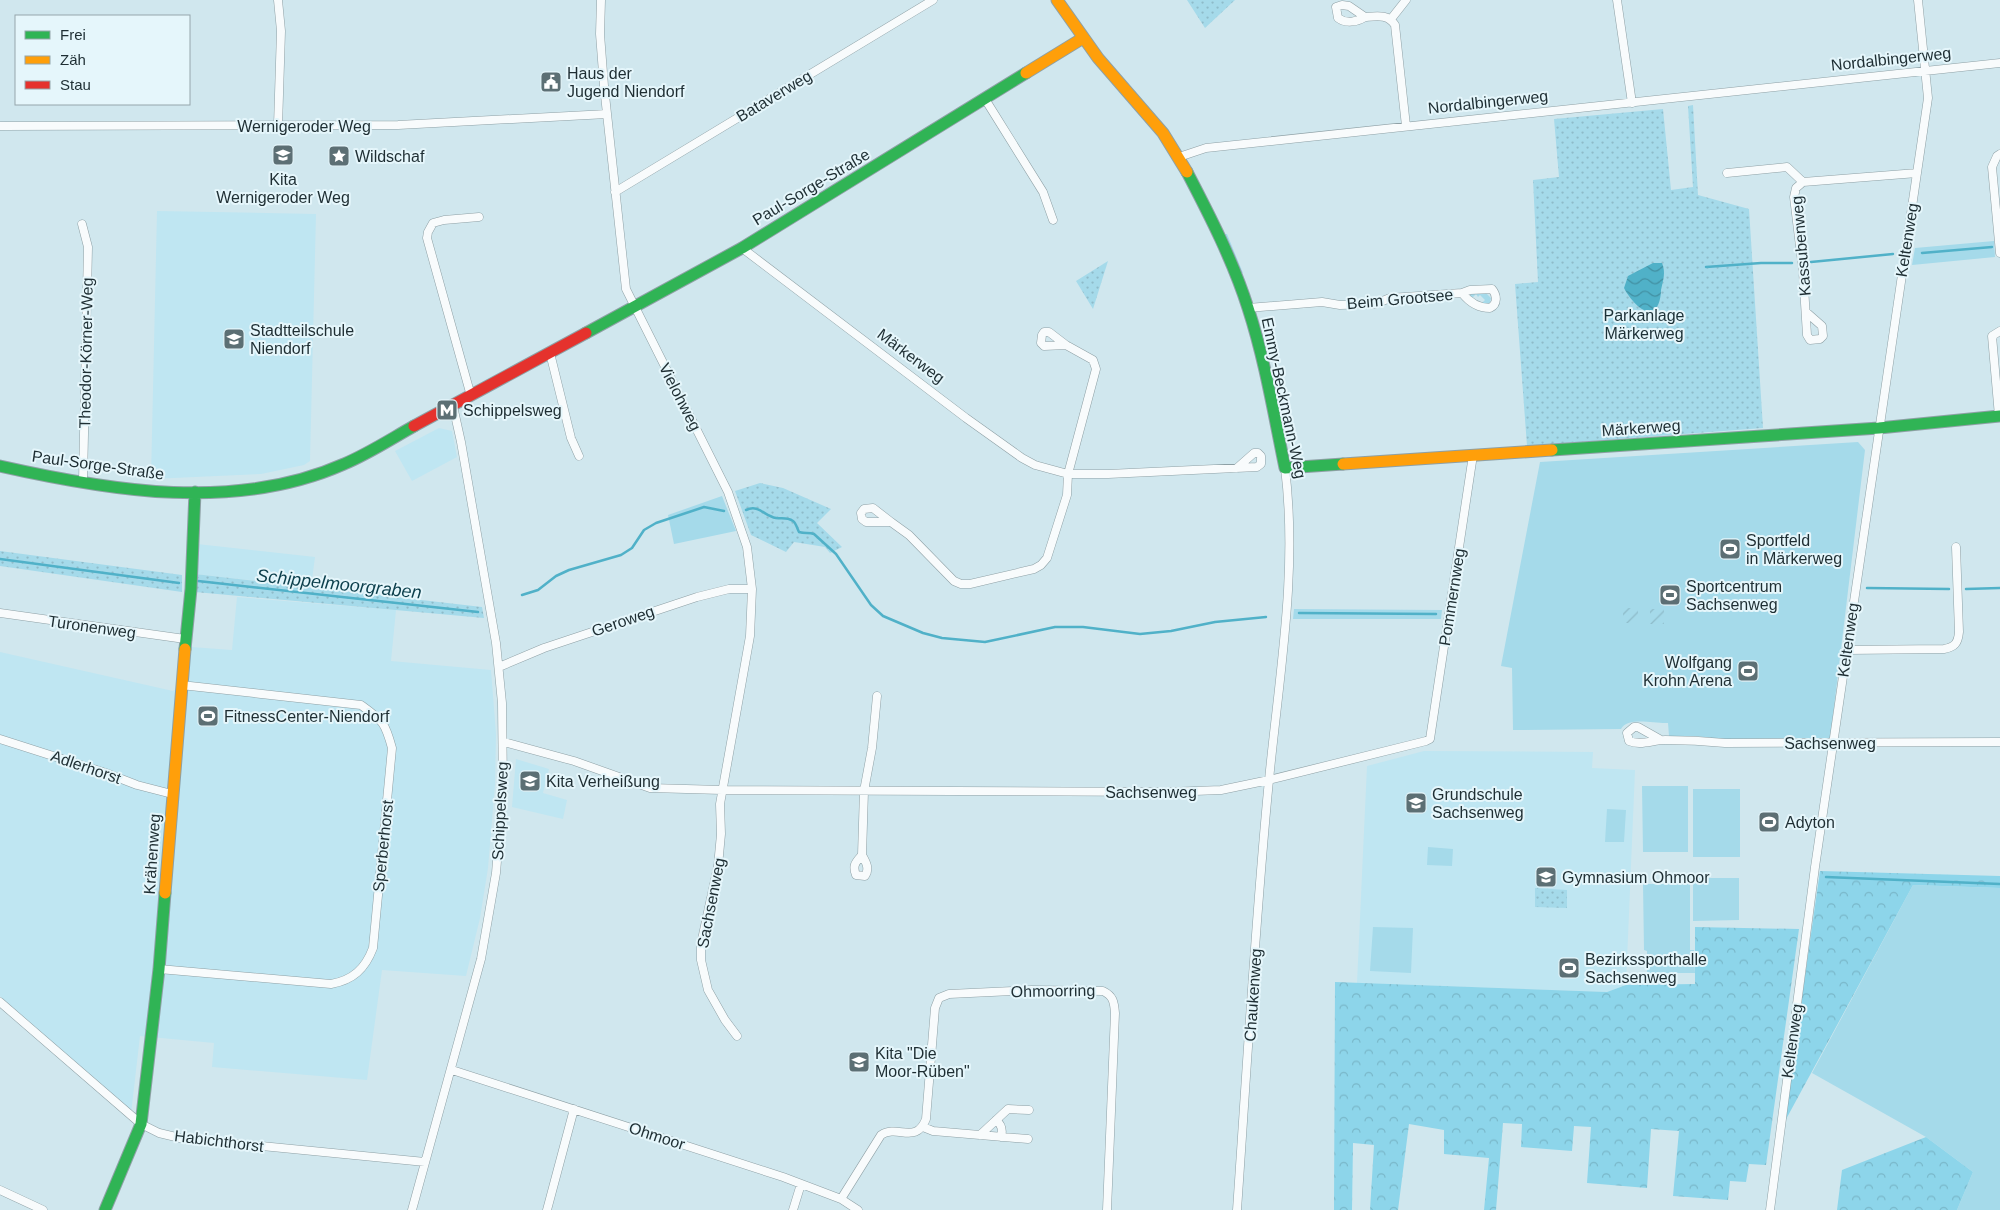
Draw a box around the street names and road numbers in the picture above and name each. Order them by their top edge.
street label: Nordalbingerweg [1830,44,1952,74]
street label: Bataverweg [733,67,815,125]
street label: Nordalbingerweg [1427,87,1549,117]
street label: Wernigeroder Weg [237,118,371,135]
street label: Paul-Sorge-Straße [749,145,873,229]
street label: Kassubenweg [1788,195,1814,297]
street label: Keltenweg [1893,202,1921,278]
street label: Theodor-Körner-Weg [76,277,96,429]
street label: Beim Grootsee [1346,286,1454,312]
street label: Emmy-Beckmann-Weg [1259,316,1309,480]
street label: Märkerweg [874,325,948,387]
street label: Vielohweg [656,360,704,434]
street label: Märkerweg [1601,417,1681,439]
street label: Paul-Sorge-Straße [31,447,165,483]
street label: Pommernweg [1436,547,1468,647]
street label: Geroweg [590,602,656,640]
street label: Keltenweg [1834,602,1862,678]
street label: Turonenweg [47,612,137,642]
street label: Sachsenweg [1784,735,1876,752]
street label: Adlerhorst [49,747,124,787]
street label: Schippelsweg [489,761,511,861]
street label: Sachsenweg [1105,784,1197,801]
street label: Sperberhorst [370,799,396,893]
street label: Krähenweg [141,813,163,895]
street label: Sachsenweg [694,856,728,950]
street label: Chaukenweg [1241,948,1265,1042]
street label: Ohmoorring [1011,982,1095,1000]
street label: Keltenweg [1778,1003,1806,1079]
street label: Ohmoor [627,1119,688,1153]
street label: Habichthorst [173,1127,265,1155]

